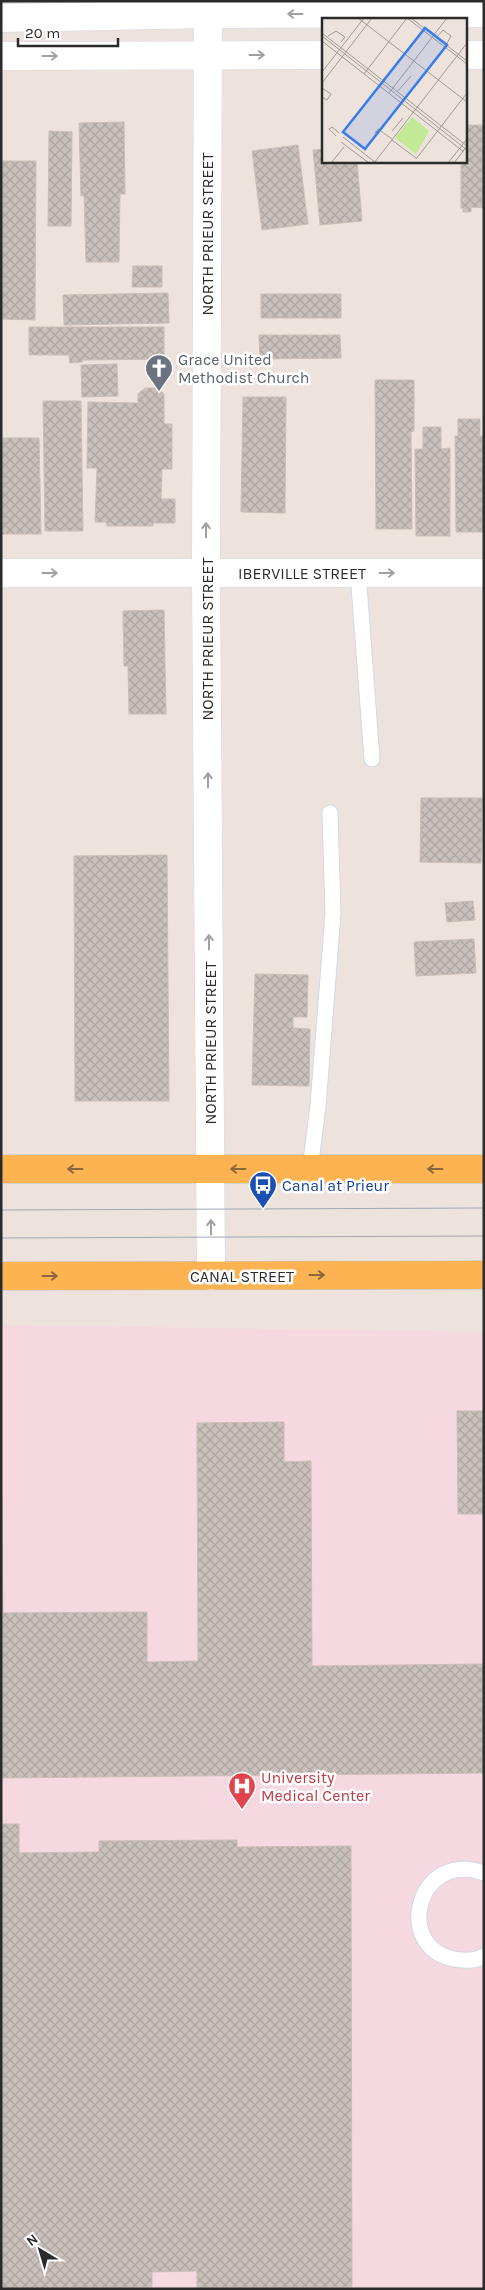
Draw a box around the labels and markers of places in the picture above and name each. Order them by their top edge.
place label: Grace United Methodist Church [178,350,310,387]
church icon: Grace United Methodist Church [144,353,174,392]
bus stop icon: Canal at Prieur [248,1170,278,1209]
place label: Canal at Prieur [282,1176,389,1195]
place label: University Medical Center [261,1768,370,1805]
hospital icon: University Medical Center [227,1771,257,1810]

